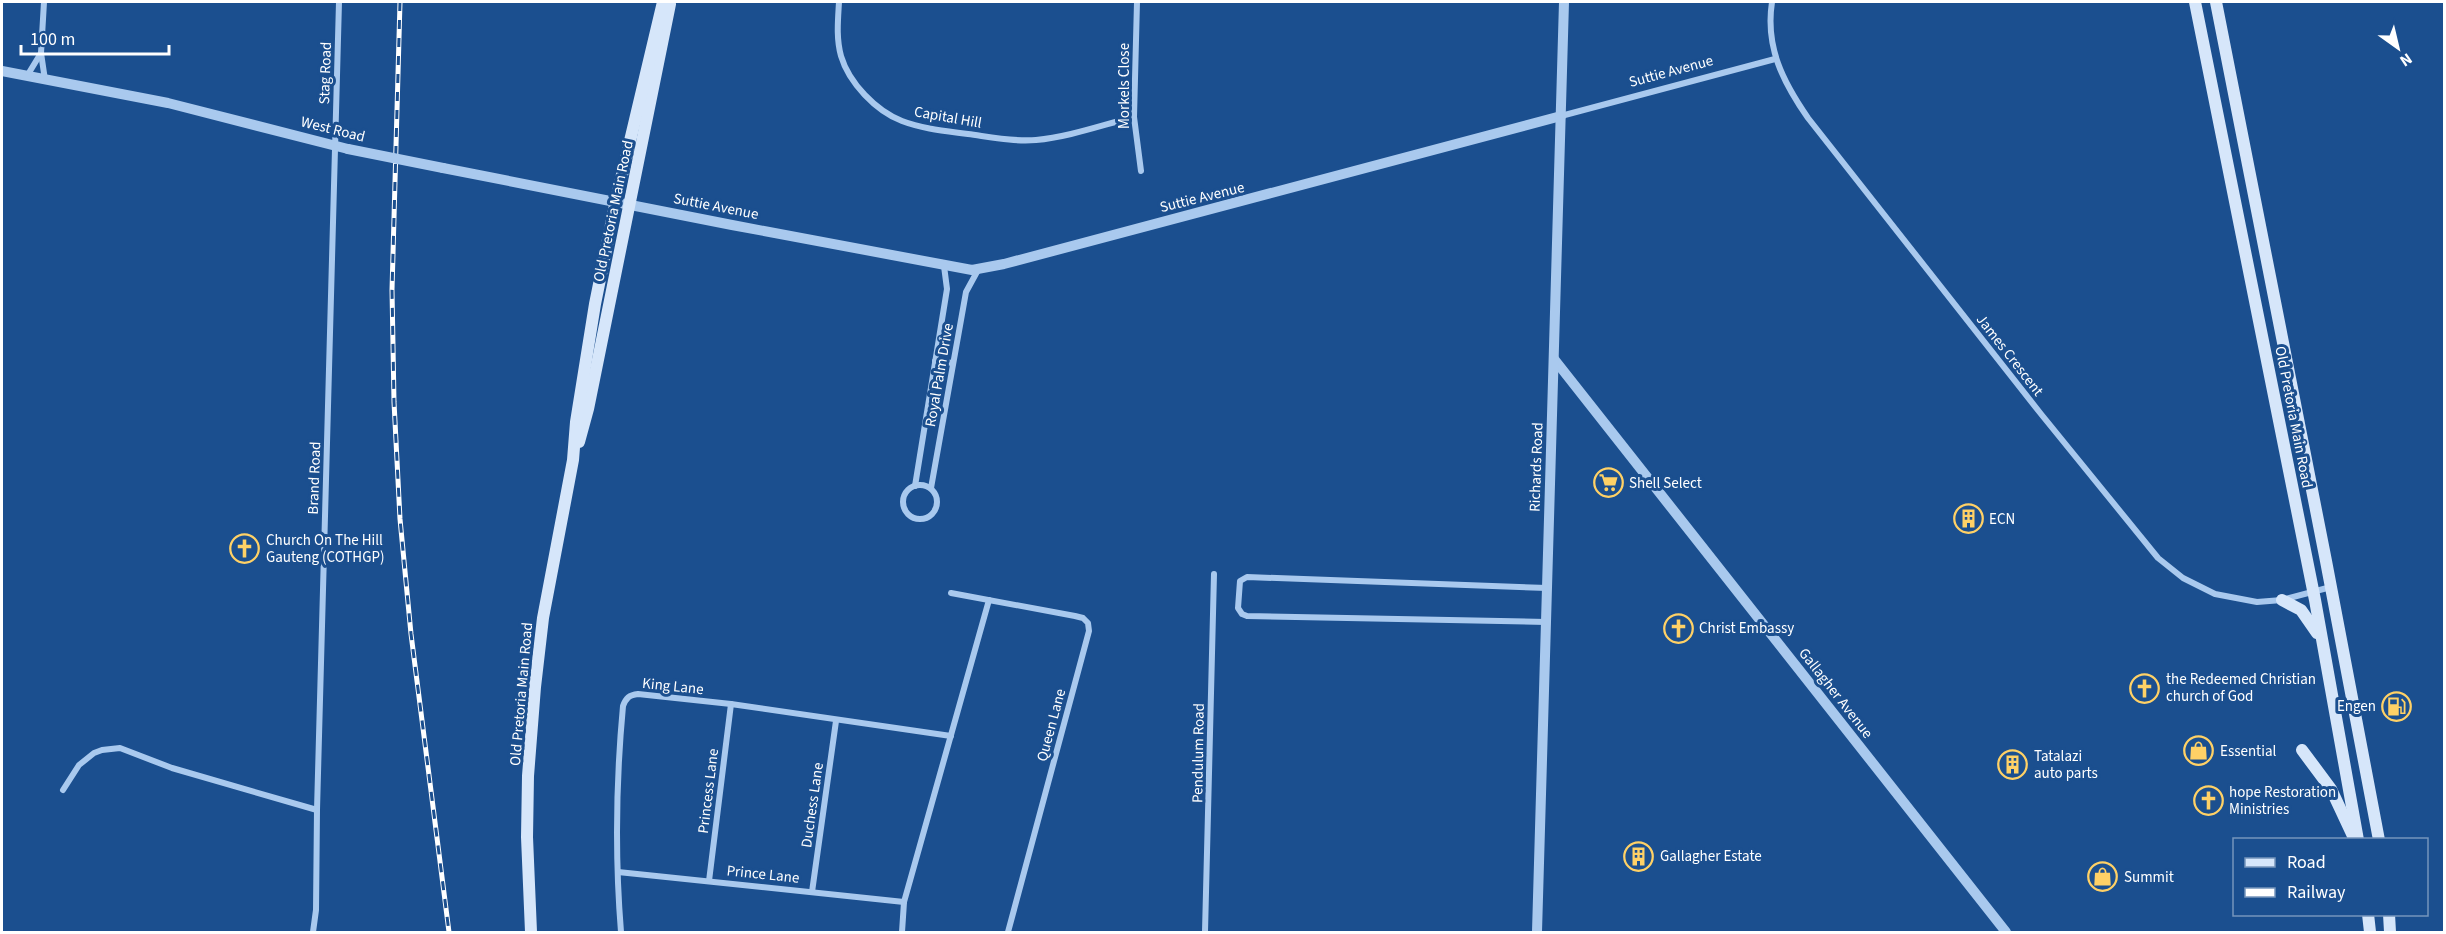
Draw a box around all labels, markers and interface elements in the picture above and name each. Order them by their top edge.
scale bar [21,18,170,56]
north arrow [2368,18,2428,78]
text: 100 m [30,27,75,52]
street label: Stag Road [314,41,337,105]
street label: Morkels Close [1114,43,1135,129]
text: N [2395,48,2416,72]
street label: Suttie Avenue [1627,50,1716,93]
street label: Capital Hill [912,101,984,134]
street label: West Road [299,111,367,148]
street label: Old Pretoria Main Road [588,139,639,284]
street label: Suttie Avenue [1158,177,1247,218]
street label: Suttie Avenue [672,188,760,225]
street label: James Crescent [1971,310,2048,401]
street label: Royal Palm Drive [920,322,959,428]
street label: Old Pretoria Main Road [2269,344,2318,490]
street label: Richards Road [1524,422,1549,512]
street label: Brand Road [303,441,326,515]
supermarket icon: Shell Select [1592,467,1624,499]
place label: Shell Select [1629,473,1702,494]
building icon: ECN [1952,503,1984,535]
place label: ECN [1989,509,2015,530]
place label: Church On The Hill Gauteng (COTHGP) [266,530,384,568]
church icon: Church On The Hill Gauteng (COTHGP) [229,533,261,565]
church icon: Christ Embassy [1662,612,1694,644]
place label: Christ Embassy [1699,618,1794,639]
street label: Old Pretoria Main Road [505,621,538,767]
street label: Gallagher Avenue [1794,644,1878,743]
place label: the Redeemed Christian church of God [2166,669,2316,707]
church icon: the Redeemed Christian church of God [2129,672,2161,704]
street label: King Lane [641,673,705,700]
street label: Queen Lane [1032,686,1071,764]
fuel station icon: Engen [2381,690,2413,722]
place label: Engen [2337,696,2376,717]
street label: Pendulum Road [1187,703,1210,803]
shop icon: Essential [2183,735,2215,767]
place label: Essential [2220,741,2276,762]
place label: Tatalazi auto parts [2034,746,2098,784]
street label: Princess Lane [693,747,724,835]
building icon: Tatalazi auto parts [1997,749,2029,781]
street label: Duchess Lane [796,761,829,849]
place label: hope Restoration Ministries [2229,782,2336,820]
church icon: hope Restoration Ministries [2192,785,2224,817]
legend [2233,838,2428,916]
building icon: Gallagher Estate [1623,840,1655,872]
place label: Gallagher Estate [1660,846,1762,867]
text: Road [2287,850,2326,875]
street label: Prince Lane [726,860,800,889]
shop icon: Summit [2087,861,2119,893]
place label: Summit [2124,867,2174,888]
text: Railway [2287,880,2346,905]

